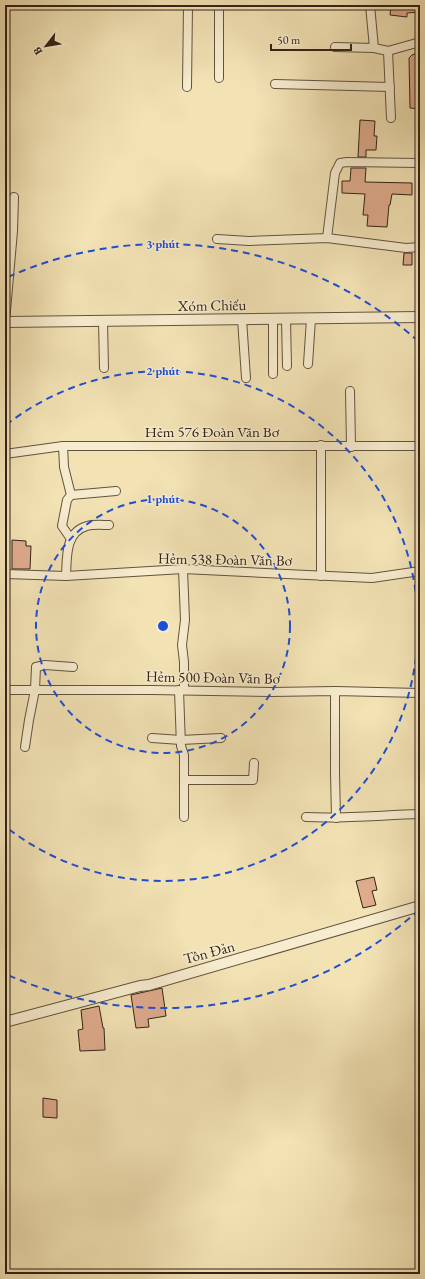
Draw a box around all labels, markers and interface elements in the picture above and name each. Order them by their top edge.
north arrow [26,26,66,66]
scale bar [271,26,351,52]
text: 50 m [277,32,301,48]
text: B [30,44,45,58]
text: 3 phút [146,236,180,252]
street label: Xóm Chiếu [177,295,247,315]
text: 2 phút [146,363,180,379]
street label: Hẻm 576 Đoàn Văn Bơ [145,422,280,441]
text: 1 phút [146,491,180,507]
street label: Hẻm 538 Đoàn Văn Bơ [158,548,293,570]
centre of rings [156,619,170,633]
street label: Hẻm 500 Đoàn Văn Bơ [146,666,281,688]
street label: Tôn Đản [181,936,237,968]

